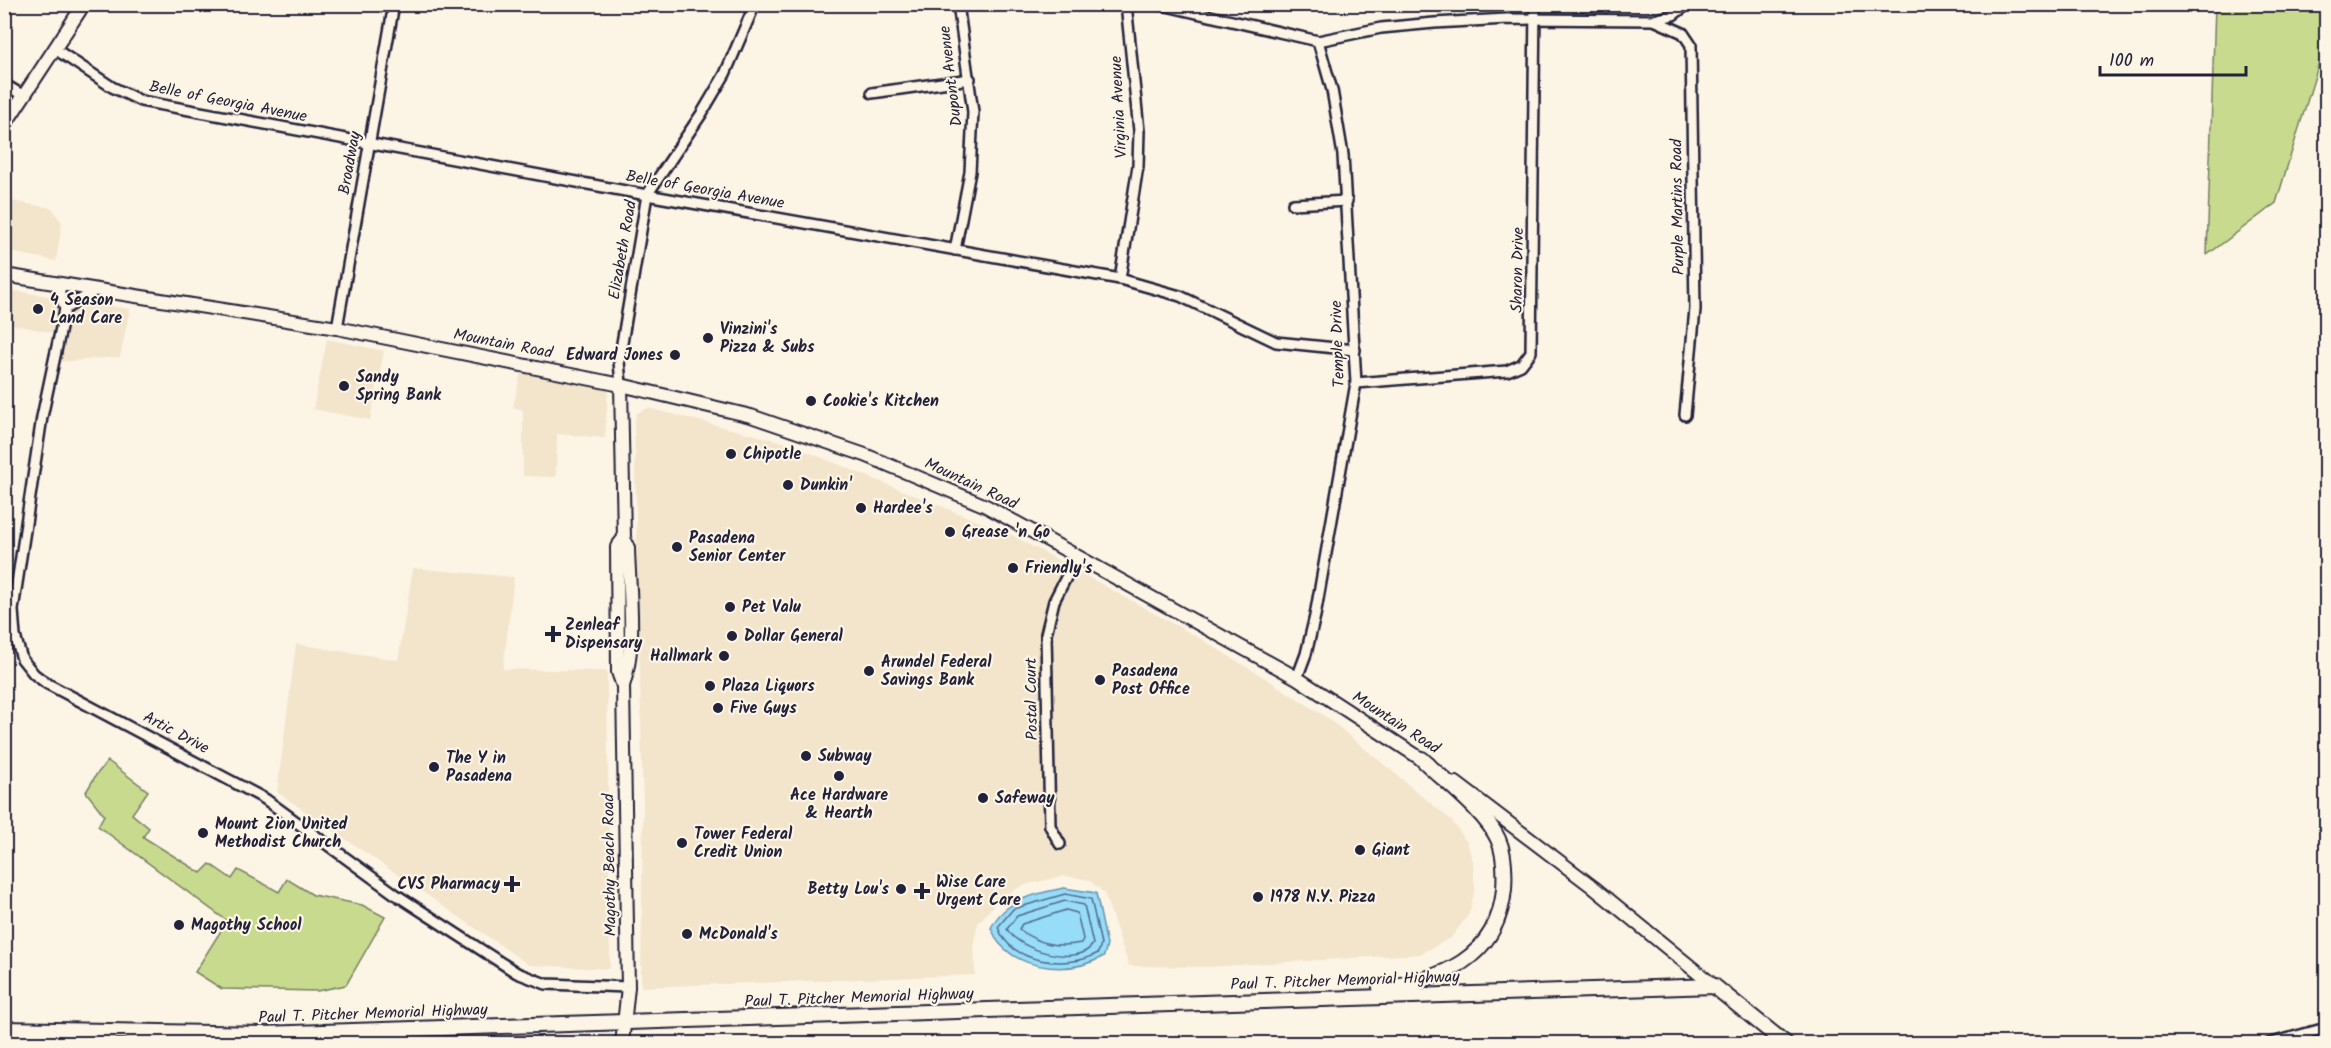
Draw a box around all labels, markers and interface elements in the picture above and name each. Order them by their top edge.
street label: Dupont Avenue [932,24,970,128]
scale bar [2100,39,2246,77]
text: 100 m [2109,47,2154,76]
street label: Virginia Avenue [1104,55,1134,159]
street label: Belle of Georgia Avenue [147,74,309,130]
street label: Broadway [332,129,368,197]
street label: Purple Martins Road [1664,138,1692,275]
street label: Belle of Georgia Avenue [624,164,786,216]
street label: Elizabeth Road [602,197,644,302]
street label: Sharon Drive [1505,227,1531,313]
place label: 4 Season Land Care [50,288,122,331]
street label: Temple Drive [1324,300,1352,388]
marker: 4 Season Land Care [31,302,45,316]
place label: Vinzini's Pizza & Subs [720,317,815,360]
street label: Mountain Road [451,322,556,366]
marker: Vinzini's Pizza & Subs [701,331,715,345]
place label: Edward Jones [566,343,664,368]
marker: Edward Jones [668,348,682,362]
place label: Sandy Spring Bank [356,365,442,408]
marker: Sandy Spring Bank [337,379,351,393]
place label: Cookie's Kitchen [823,389,939,414]
marker: Cookie's Kitchen [804,394,818,408]
place label: Chipotle [743,442,801,467]
marker: Chipotle [724,447,738,461]
street label: Mountain Road [920,451,1023,517]
place label: Dunkin' [800,473,853,498]
marker: Dunkin' [781,478,795,492]
place label: Hardee's [873,496,933,521]
marker: Hardee's [854,501,868,515]
place label: Grease 'n Go [962,520,1050,545]
marker: Grease 'n Go [943,525,957,539]
place label: Pasadena Senior Center [689,526,786,569]
marker: Pasadena Senior Center [670,540,684,554]
place label: Friendly's [1025,556,1093,581]
marker: Friendly's [1006,561,1020,575]
place label: Pet Valu [742,595,801,620]
marker: Pet Valu [723,600,737,614]
place label: Zenleaf Dispensary [565,613,643,656]
place label: Dollar General [744,624,844,649]
marker: Zenleaf Dispensary [546,627,560,641]
marker: Dollar General [725,629,739,643]
place label: Hallmark [650,644,713,669]
marker: Hallmark [717,649,731,663]
place label: Arundel Federal Savings Bank [881,650,992,693]
street label: Postal Court [1019,657,1045,741]
place label: Pasadena Post Office [1112,659,1190,702]
marker: Arundel Federal Savings Bank [862,664,876,678]
marker: Pasadena Post Office [1093,673,1107,687]
place label: Plaza Liquors [722,674,815,699]
marker: Plaza Liquors [703,679,717,693]
street label: Mountain Road [1347,685,1446,761]
place label: Five Guys [730,696,797,721]
marker: Five Guys [711,701,725,715]
street label: Artic Drive [138,705,214,761]
place label: Subway [818,744,872,769]
place label: The Y in Pasadena [446,746,512,789]
marker: Subway [799,749,813,763]
marker: The Y in Pasadena [427,760,441,774]
marker: Ace Hardware & Hearth [832,769,846,783]
place label: Ace Hardware & Hearth [790,783,888,826]
place label: Safeway [995,786,1055,811]
marker: Safeway [976,791,990,805]
street label: Magothy Beach Road [596,792,624,937]
place label: Mount Zion United Methodist Church [215,812,348,855]
place label: Tower Federal Credit Union [694,822,793,865]
marker: Mount Zion United Methodist Church [196,826,210,840]
marker: Tower Federal Credit Union [675,836,689,850]
place label: Giant [1372,838,1411,863]
marker: Giant [1353,843,1367,857]
place label: Wise Care Urgent Care [936,870,1021,913]
place label: CVS Pharmacy [397,872,501,897]
marker: CVS Pharmacy [505,877,519,891]
place label: Betty Lou's [807,877,890,902]
marker: Betty Lou's [894,882,908,896]
marker: Wise Care Urgent Care [913,882,931,900]
place label: 1978 N.Y. Pizza [1270,885,1375,910]
marker: 1978 N.Y. Pizza [1251,890,1265,904]
place label: Magothy School [191,913,302,938]
marker: Magothy School [172,918,186,932]
place label: McDonald's [699,922,778,947]
marker: McDonald's [680,927,694,941]
street label: Paul T. Pitcher Memorial Highway [1230,964,1461,997]
street label: Paul T. Pitcher Memorial Highway [744,981,975,1014]
street label: Paul T. Pitcher Memorial Highway [258,997,489,1030]

